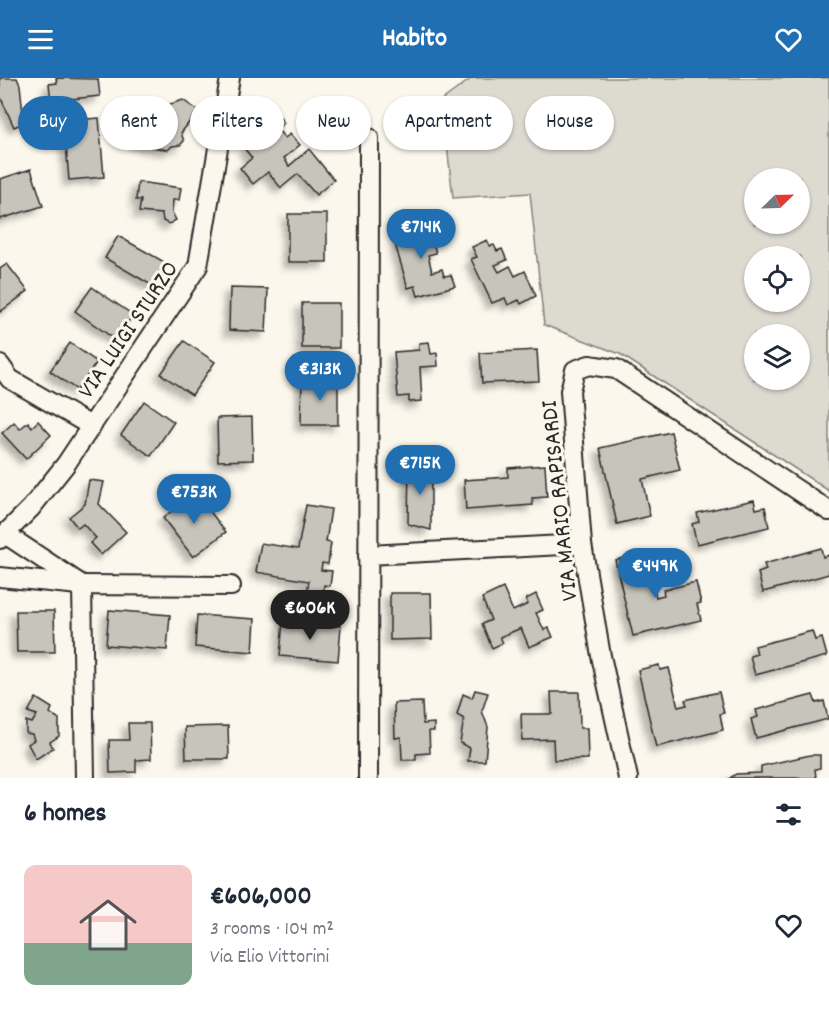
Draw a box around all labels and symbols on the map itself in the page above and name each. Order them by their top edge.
north arrow [744,168,810,234]
pin: €714K [379,209,463,260]
street label: VIA LUIGI STURZO [71,255,188,406]
pin: €313K [278,351,362,402]
street label: VIA MARIO RAPISARDI [533,398,588,603]
pin: €715K [378,445,462,496]
pin: €753K [152,474,236,525]
pin: €449K [613,548,697,599]
pin: €606K [268,590,352,641]

